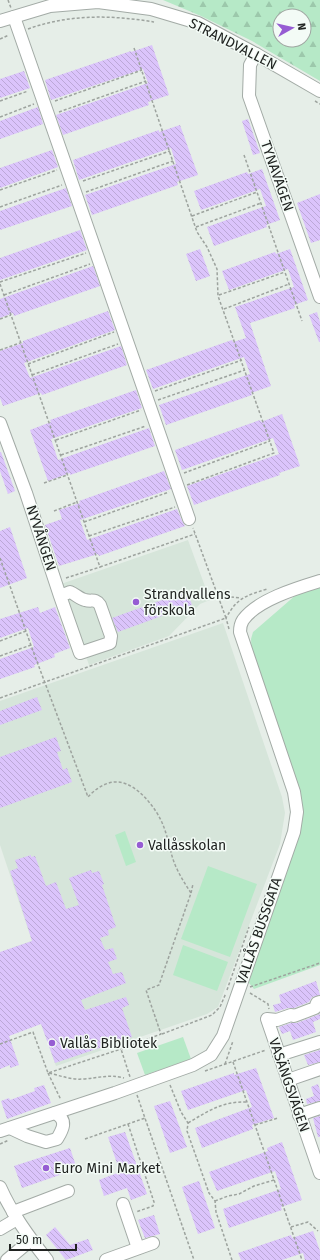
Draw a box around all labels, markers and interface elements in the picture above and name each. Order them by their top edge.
north arrow [272,8,312,48]
street label: STRANDVALLEN [186,15,280,73]
text: N [294,22,308,31]
street label: TYNAVÄGEN [257,138,297,214]
street label: NYVÅNGEN [22,503,61,573]
place label: Strandvallens förskola [144,586,231,619]
marker: Strandvallens förskola [131,597,141,607]
place label: Vallåsskolan [148,837,226,854]
marker: Vallåsskolan [135,840,145,850]
street label: VALLÅS BUSSGATA [232,875,285,987]
place label: Vallås Bibliotek [60,1035,158,1052]
street label: VASÄNGSVÄGEN [265,1036,313,1134]
marker: Vallås Bibliotek [47,1038,57,1048]
place label: Euro Mini Market [54,1160,162,1177]
marker: Euro Mini Market [41,1163,51,1173]
scale bar [10,1226,76,1252]
text: 50 m [16,1233,42,1247]

